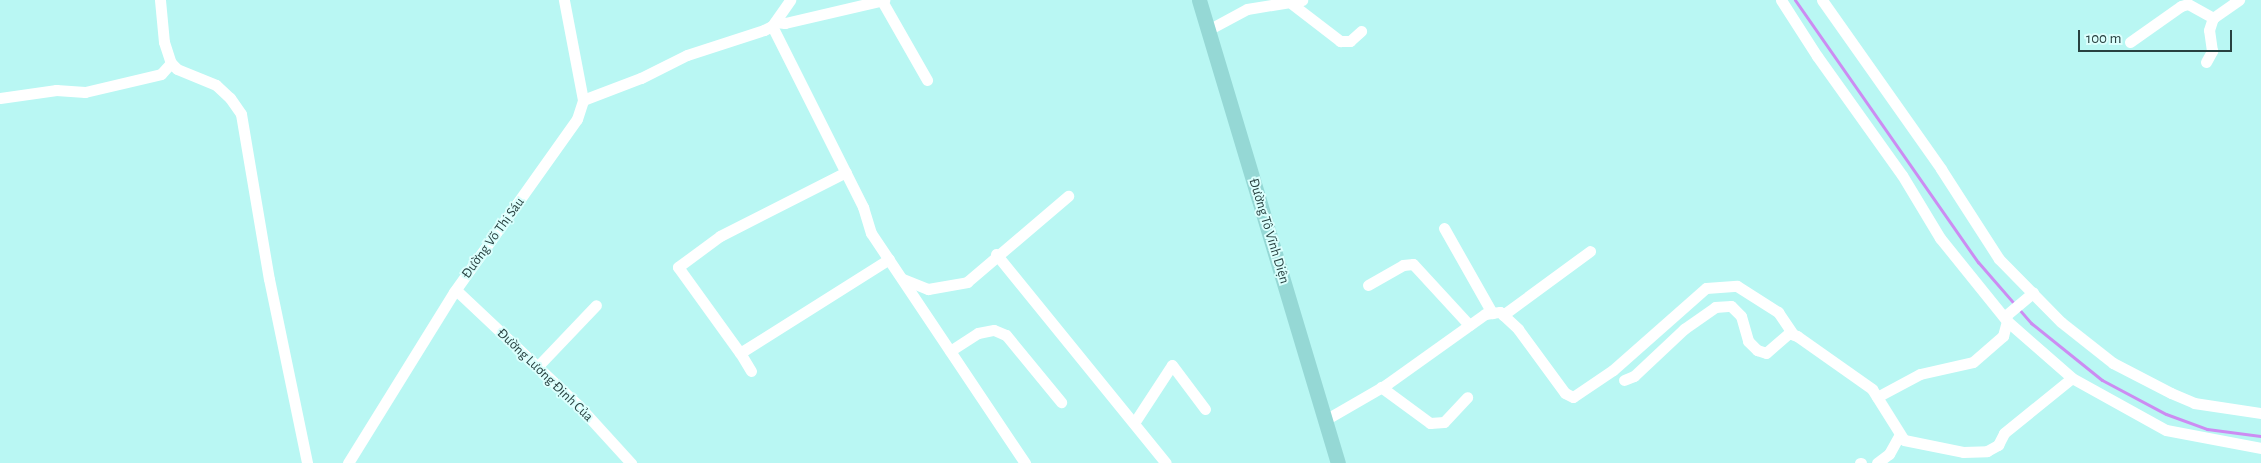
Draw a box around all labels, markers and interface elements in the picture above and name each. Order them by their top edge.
scale bar [2081,20,2235,52]
text: 100 m [2086,31,2121,46]
street label: Đường Tô Vĩnh Diện [1245,176,1293,286]
street label: Đường Võ Thị Sáu [458,194,528,282]
street label: Đường Lương Định Của [493,325,597,425]

